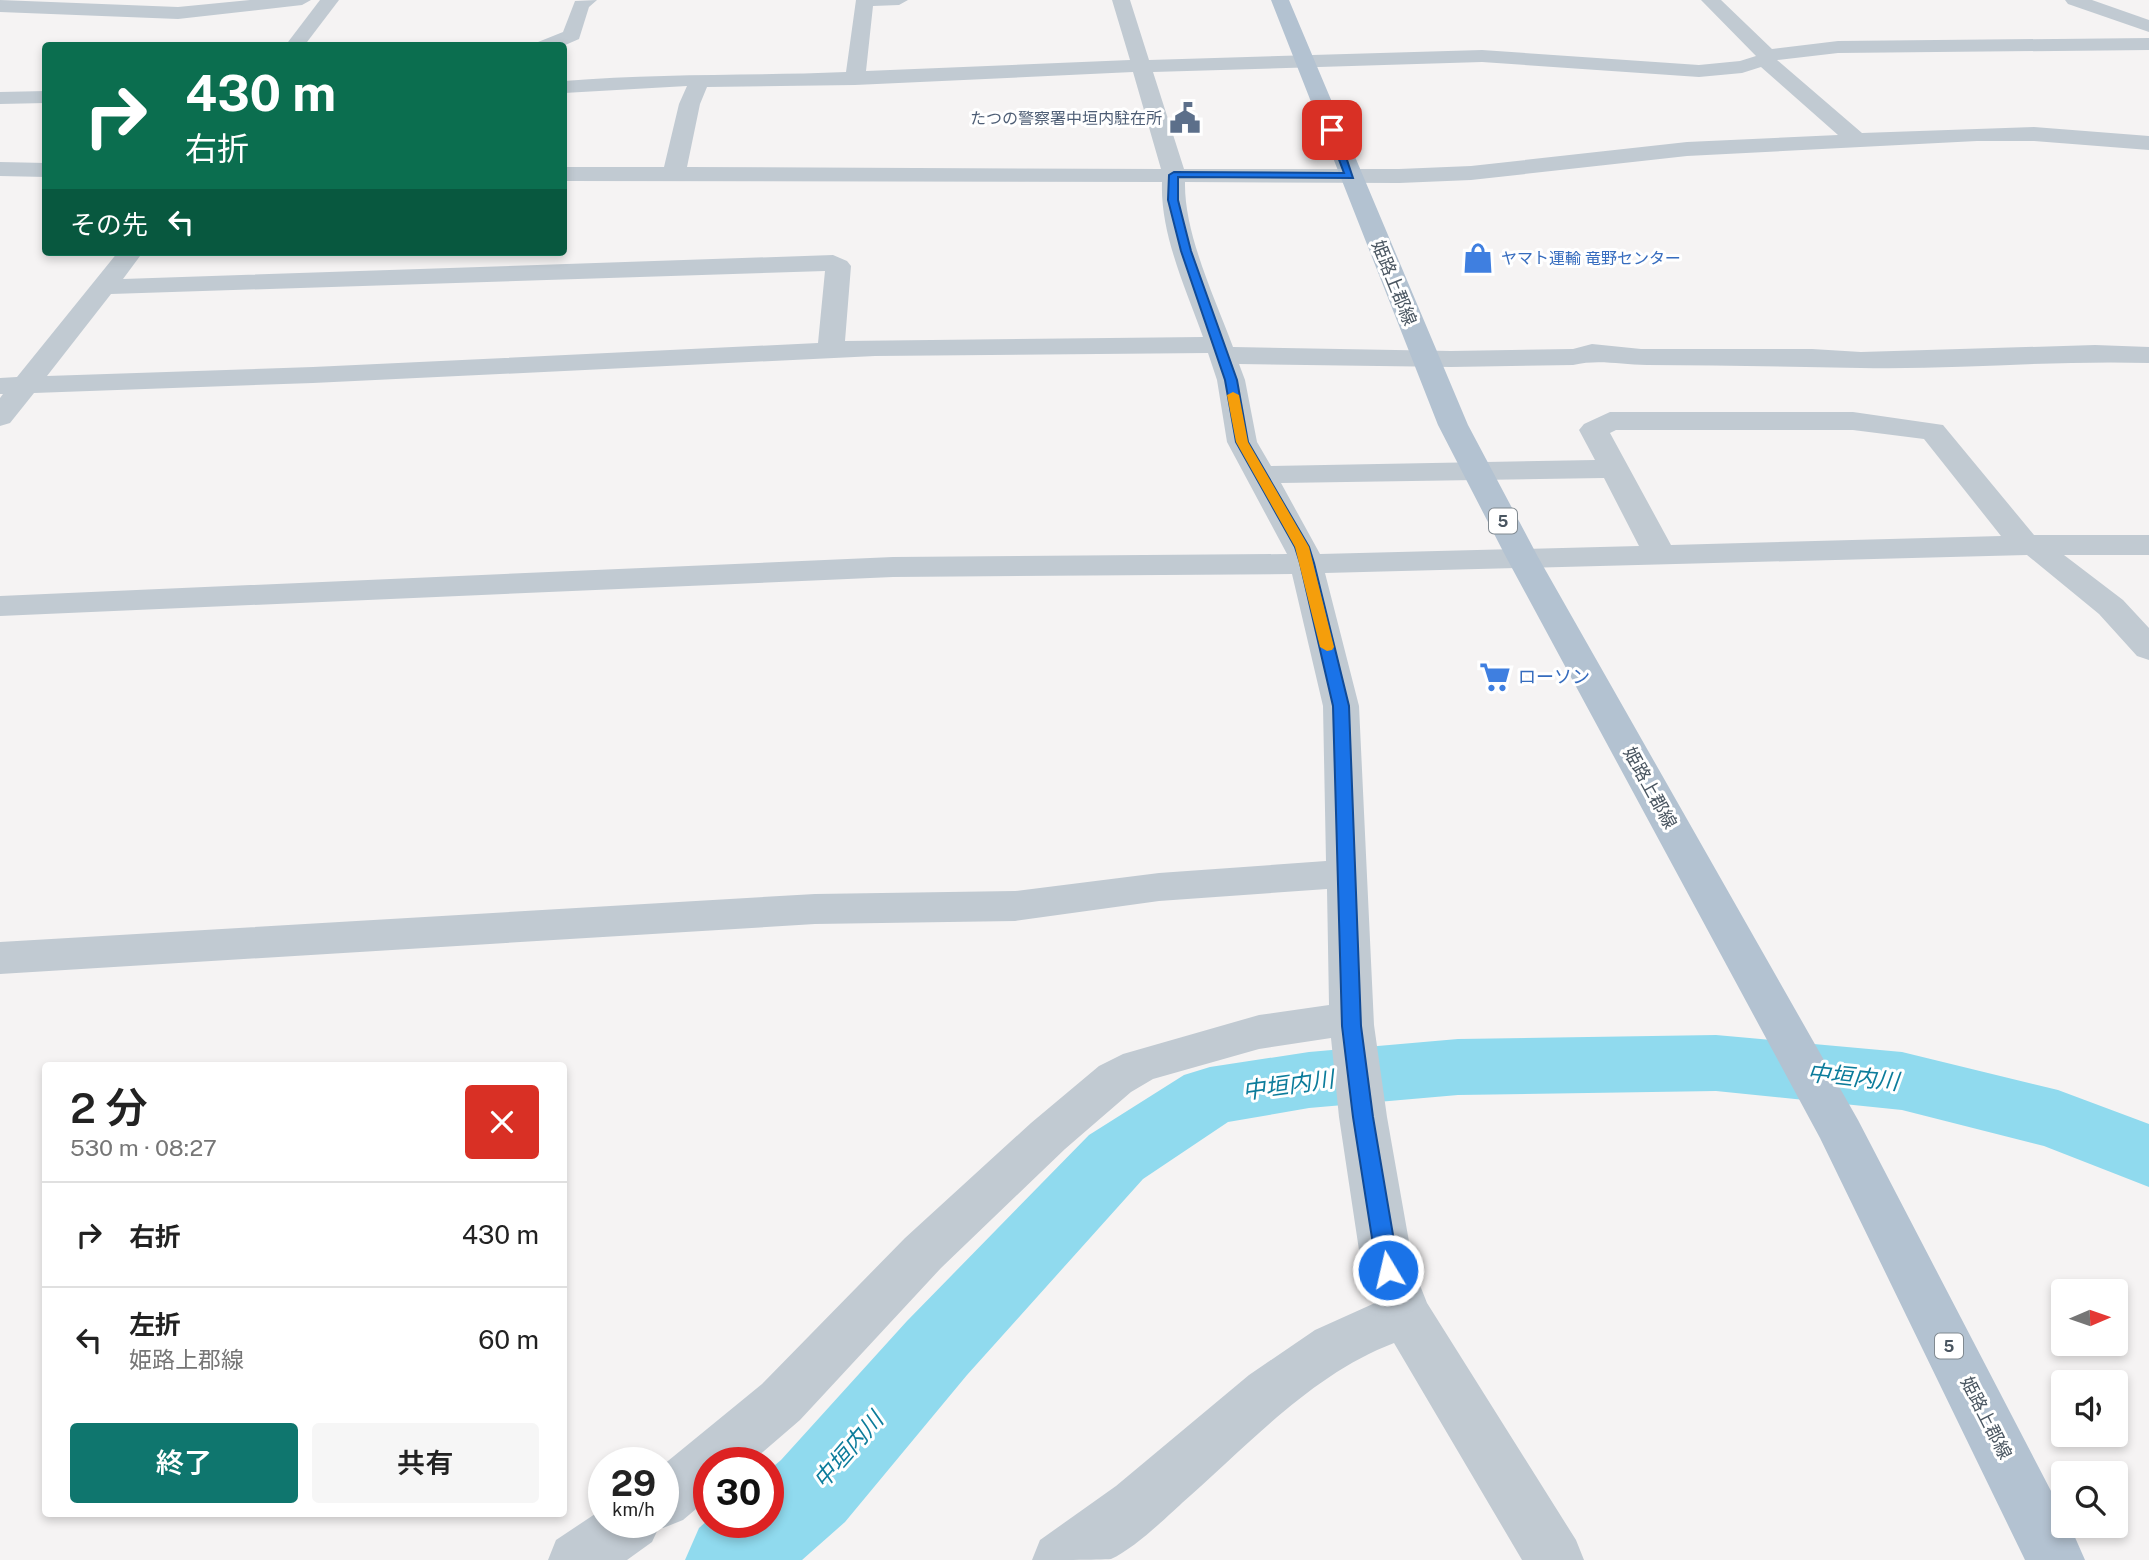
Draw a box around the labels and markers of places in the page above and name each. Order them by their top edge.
pin [1302,100,1362,160]
public building icon: たつの警察署中垣内駐在所 [1168,101,1202,135]
place label: たつの警察署中垣内駐在所 [970,109,1162,128]
shop icon: ヤマト運輸 竜野センター [1461,241,1495,275]
place label: ヤマト運輸 竜野センター [1501,249,1681,268]
supermarket icon: ローソン [1478,660,1512,694]
place label: ローソン [1518,666,1590,687]

